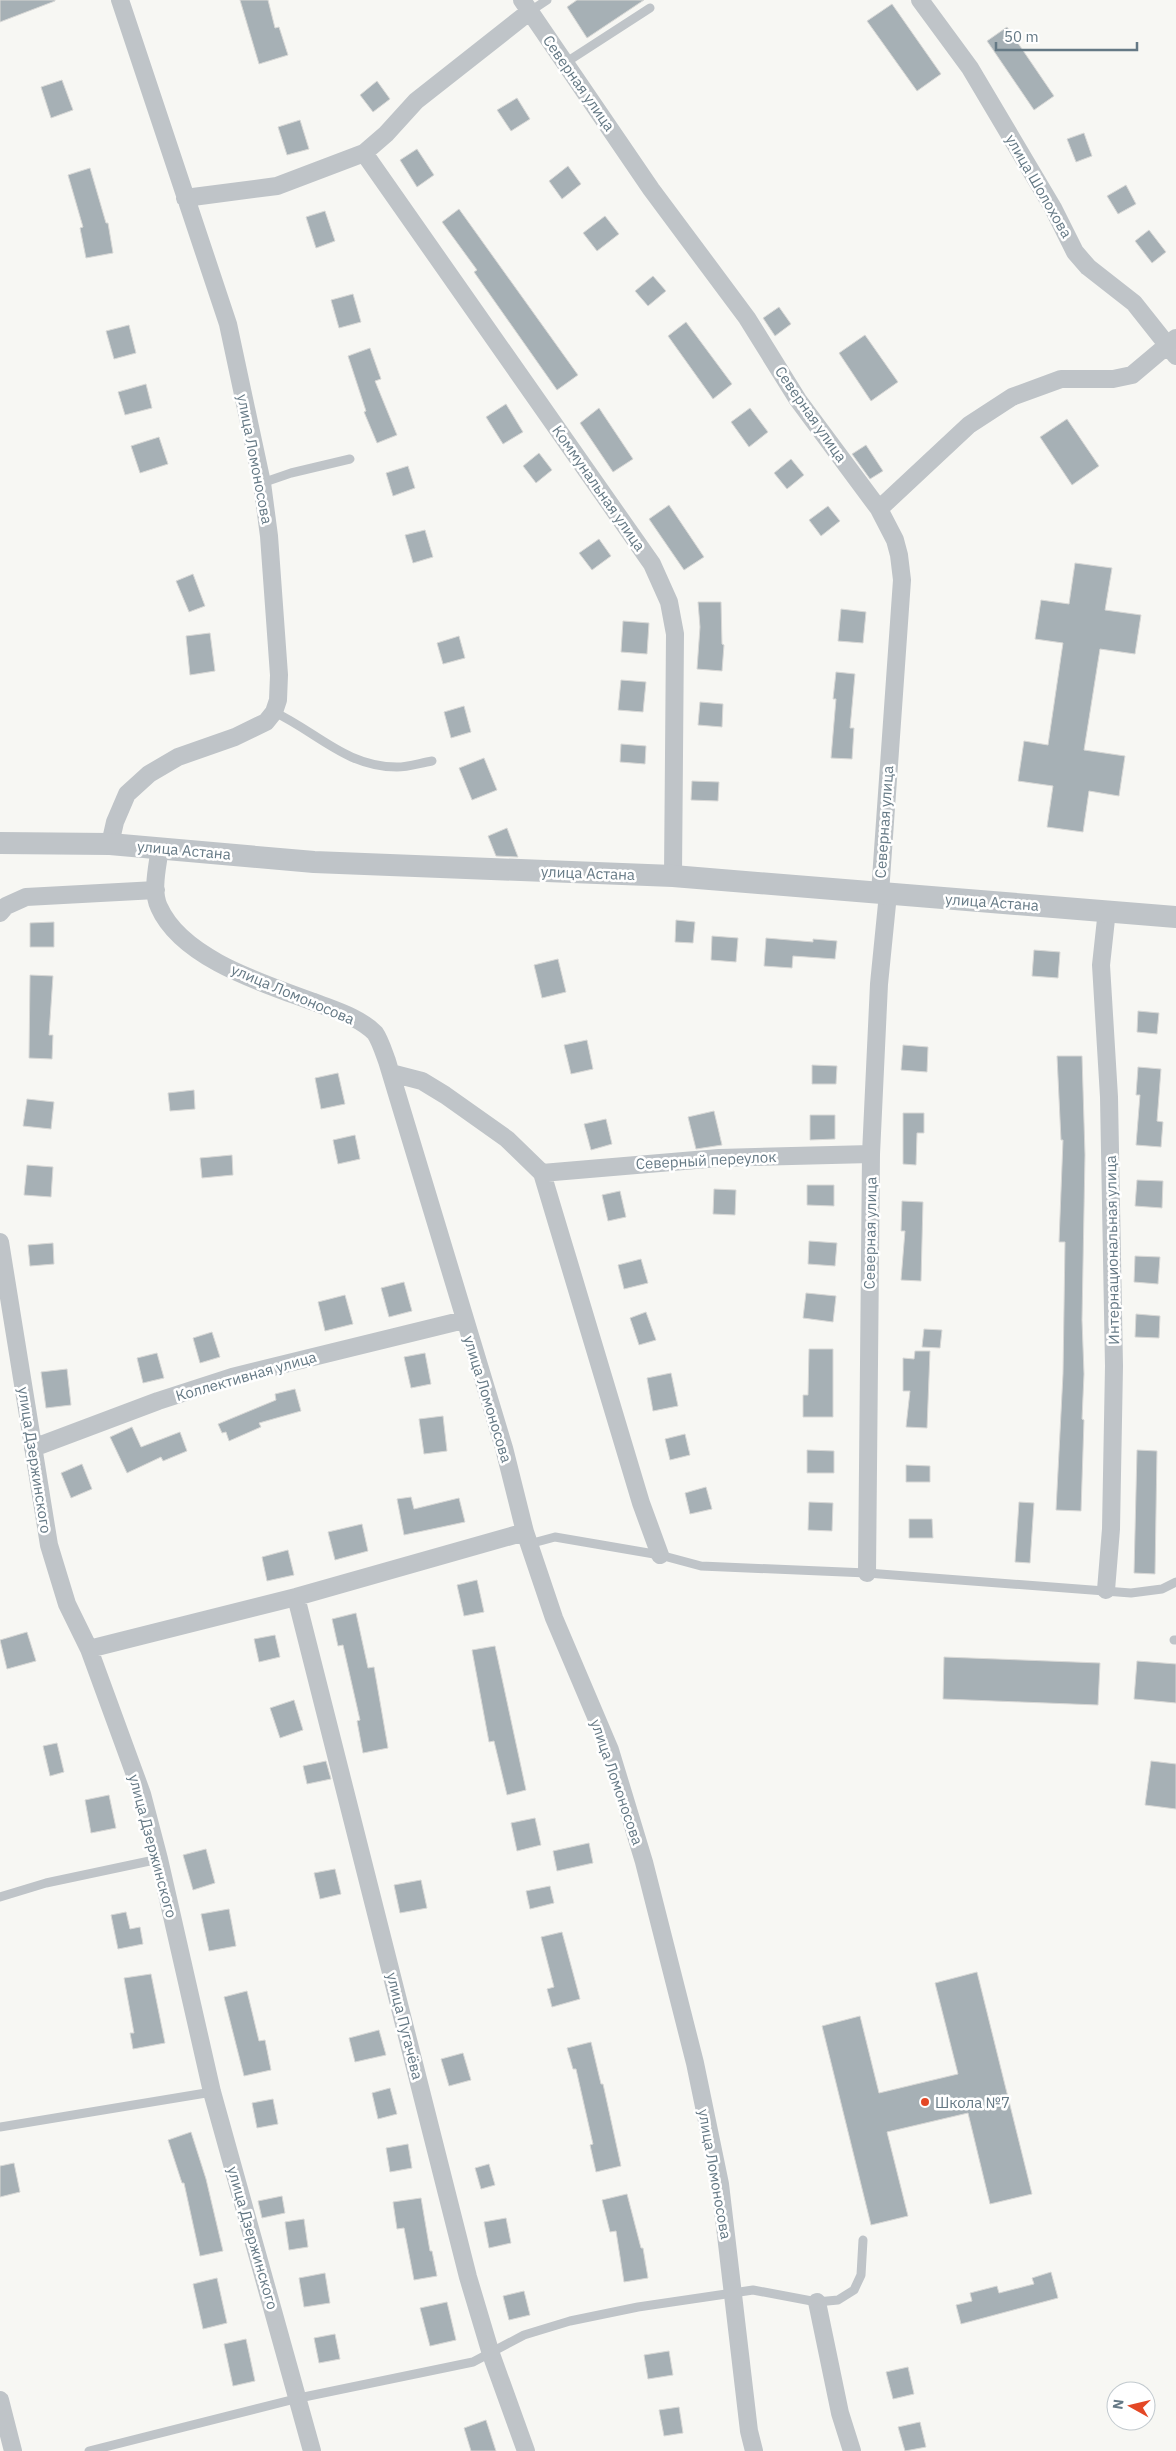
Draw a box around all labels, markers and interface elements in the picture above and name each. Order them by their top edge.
scale bar [996,20,1137,52]
text: 50 m [1004,27,1039,46]
street label: Северная улица [539,31,619,135]
street label: улица Шолохова [1002,131,1076,241]
street label: Северная улица [771,362,851,466]
street label: улица Ломоносова [233,392,277,526]
street label: Коммунальная улица [548,421,650,555]
street label: Северная улица [871,765,897,879]
street label: улица Астана [136,836,232,864]
street label: улица Астана [541,862,635,884]
street label: улица Астана [944,889,1040,915]
street label: улица Ломоносова [229,959,357,1029]
street label: Северный переулок [635,1147,777,1173]
street label: Интернациональная улица [1101,1155,1123,1345]
street label: Северная улица [860,1176,880,1290]
street label: улица Ломоносова [460,1333,516,1465]
street label: Коллективная улица [173,1347,319,1405]
street label: улица Дзержинского [14,1385,56,1535]
street label: улица Ломоносова [587,1717,647,1847]
street label: улица Дзержинского [125,1772,181,1920]
street label: улица Пугачёва [383,1970,427,2082]
place label: Школа №7 [935,2093,1010,2112]
marker: Школа №7 [919,2096,931,2108]
street label: улица Ломоносова [694,2107,736,2241]
street label: улица Дзержинского [223,2164,283,2312]
north arrow [1106,2381,1156,2431]
text: N [1109,2398,1128,2410]

